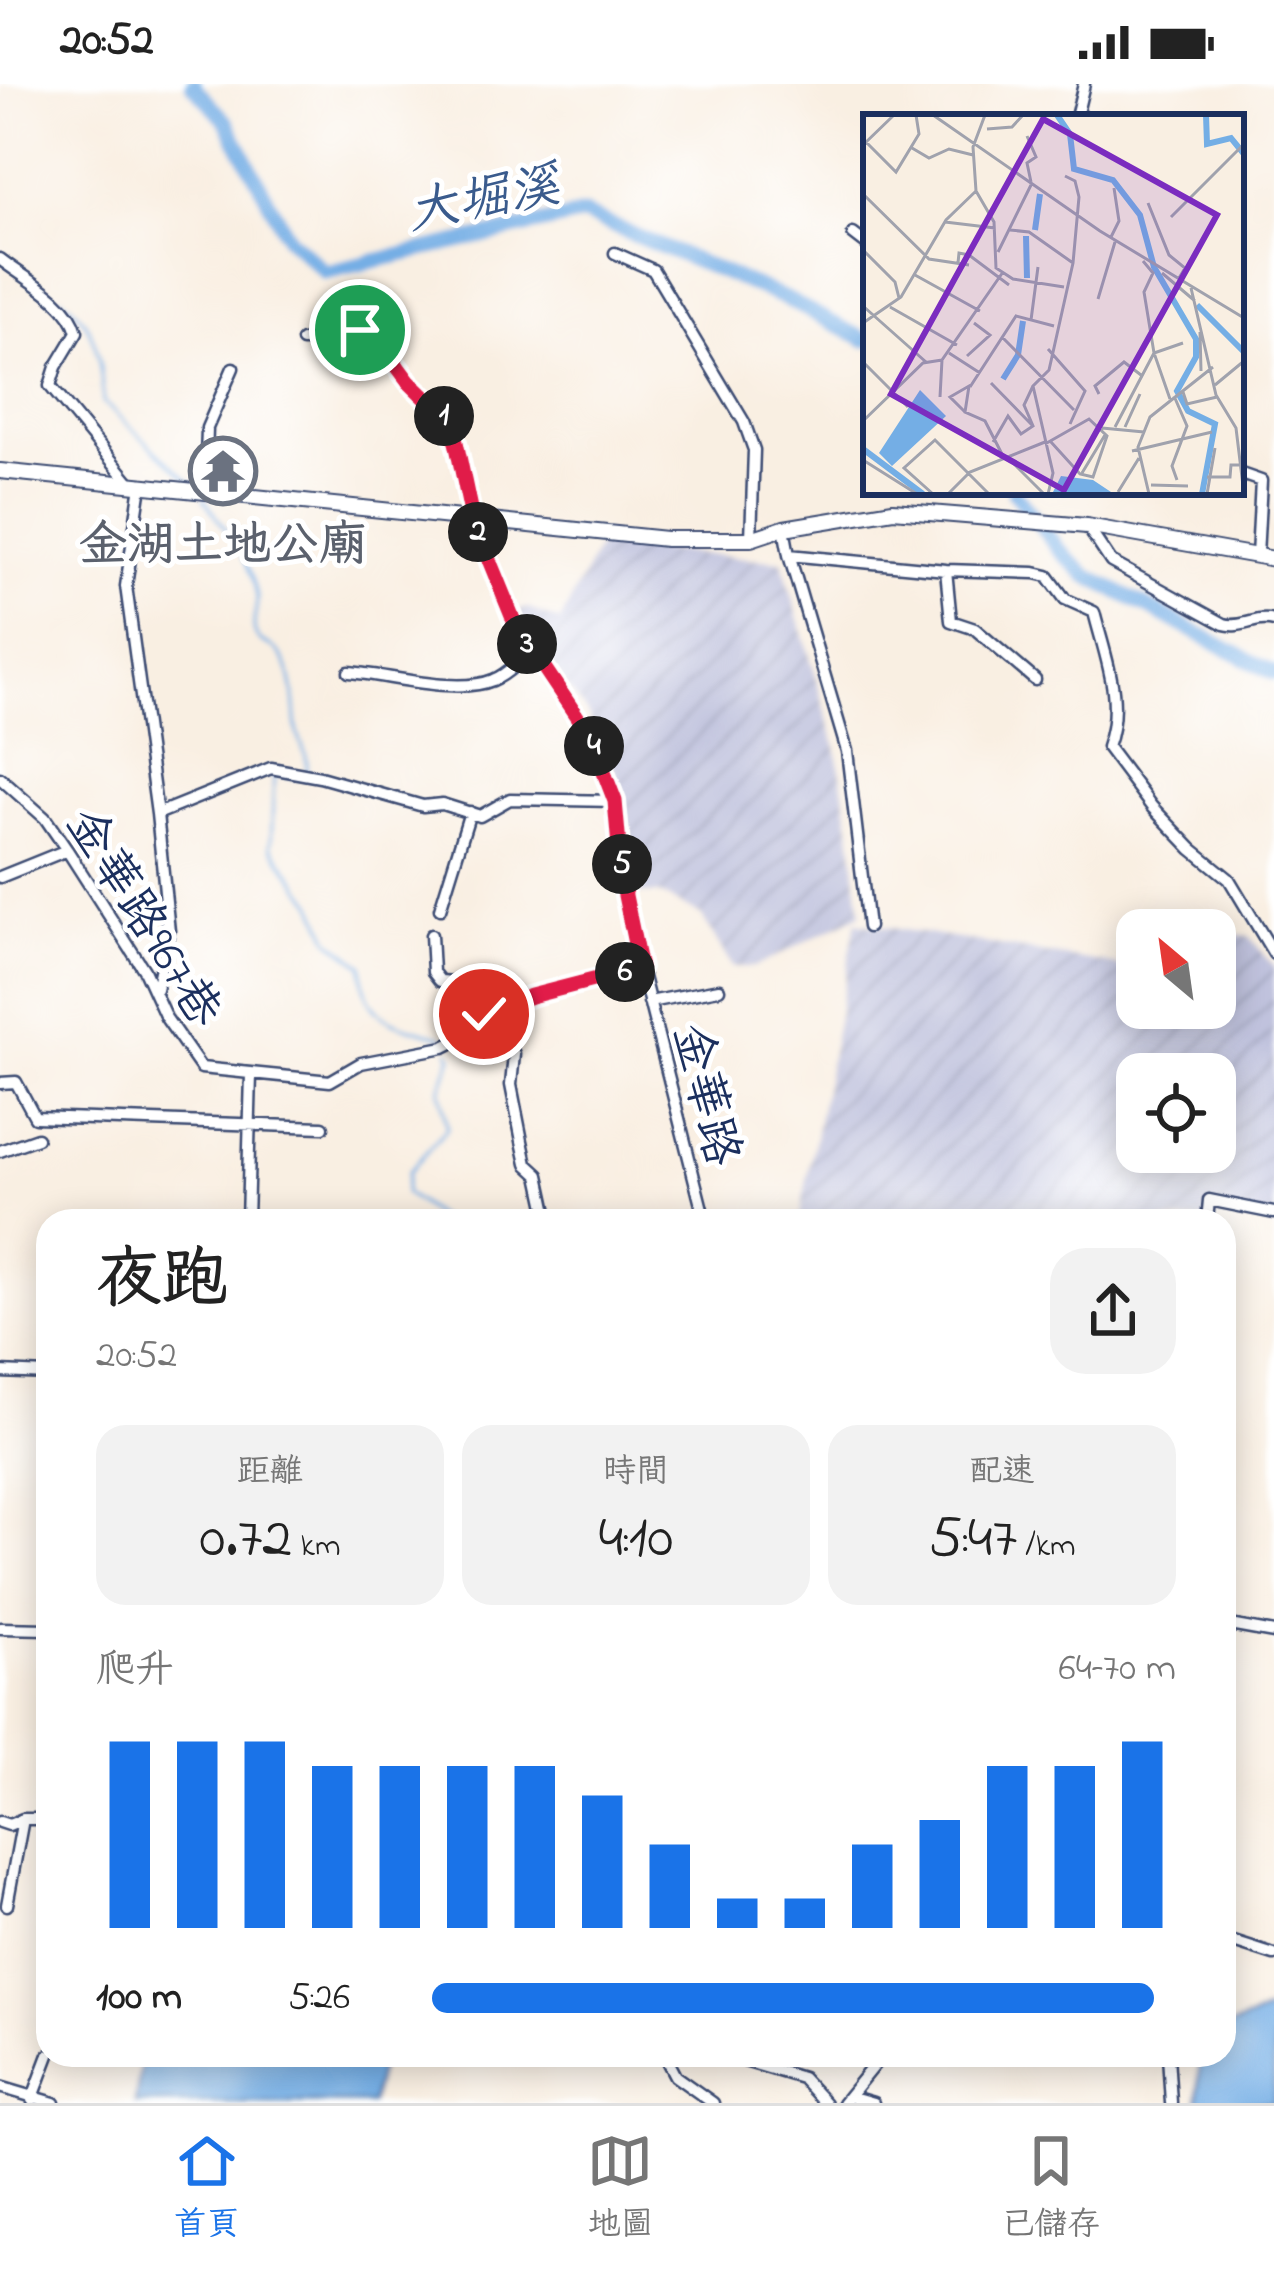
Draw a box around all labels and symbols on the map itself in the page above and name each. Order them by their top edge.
inset map [863,114,1244,495]
water label: 大堀溪 [402,149,569,253]
pin [309,279,411,381]
pin: 1 [414,386,474,446]
temple icon: 金湖土地公廟 [188,436,258,506]
pin: 2 [448,502,508,562]
place label: 金湖土地公廟 [79,512,367,582]
pin: 3 [497,614,557,674]
pin: 4 [564,716,624,776]
street label: 金華路967巷 [47,795,237,1042]
pin: 5 [592,834,652,894]
north arrow [1116,909,1236,1029]
pin: 6 [595,942,655,1002]
pin [433,963,535,1065]
street label: 金華路 [653,1017,756,1174]

